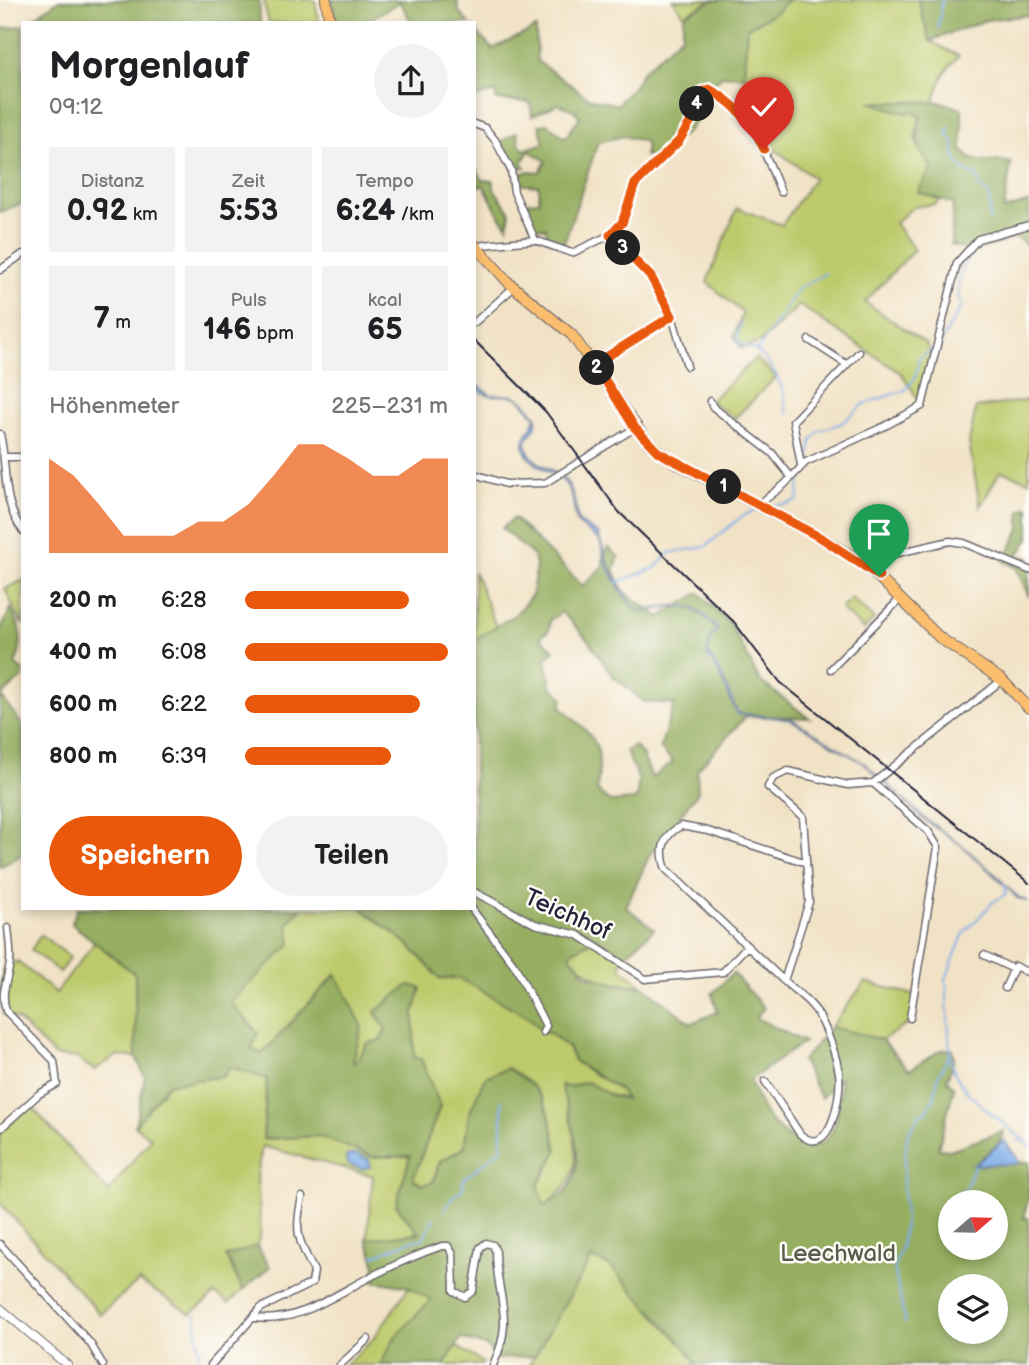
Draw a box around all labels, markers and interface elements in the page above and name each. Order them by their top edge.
text: Morgenlauf [49,44,249,89]
button: share [374,44,448,118]
pin [734,77,794,149]
pin: 4 [680,86,714,122]
icon: check [745,88,783,126]
text: 4 [691,92,702,115]
text: 09:12 [49,93,103,121]
text: Distanz [80,170,144,193]
text: Zeit [232,170,265,193]
text: Tempo [356,170,414,193]
text: 0.92 [67,193,128,229]
text: 5:53 [219,193,278,229]
text: 6:24 [336,193,395,229]
text: km [128,203,158,226]
text: /km [395,203,434,226]
pin: 3 [606,230,640,266]
text: 3 [617,236,628,259]
text: Puls [230,289,267,312]
text: kcal [368,289,402,312]
text: 7 [93,301,110,337]
text: m [110,311,131,334]
text: 146 [203,312,251,348]
text: 65 [367,312,403,348]
text: bpm [251,322,294,345]
pin: 2 [580,350,614,386]
text: 2 [591,356,602,379]
text: Höhenmeter [49,392,179,420]
text: 225–231 m [331,392,448,420]
pin: 1 [706,470,742,504]
text: 1 [720,475,728,498]
pin [849,504,909,576]
icon: arrive [860,515,898,553]
text: 200 m [49,586,117,614]
text: 6:28 [161,586,207,614]
text: 400 m [49,638,117,666]
text: 6:08 [161,638,207,666]
text: 600 m [49,690,117,718]
text: 6:22 [161,690,207,718]
text: 800 m [49,742,117,770]
text: 6:39 [161,742,207,770]
button: Speichern [49,816,242,896]
button: Teilen [256,816,448,896]
street label: Teichhof [520,882,616,947]
north arrow [938,1190,1008,1260]
map controls [938,1190,1008,1344]
park label: Leechwald [780,1239,896,1268]
button: layers [938,1274,1008,1344]

